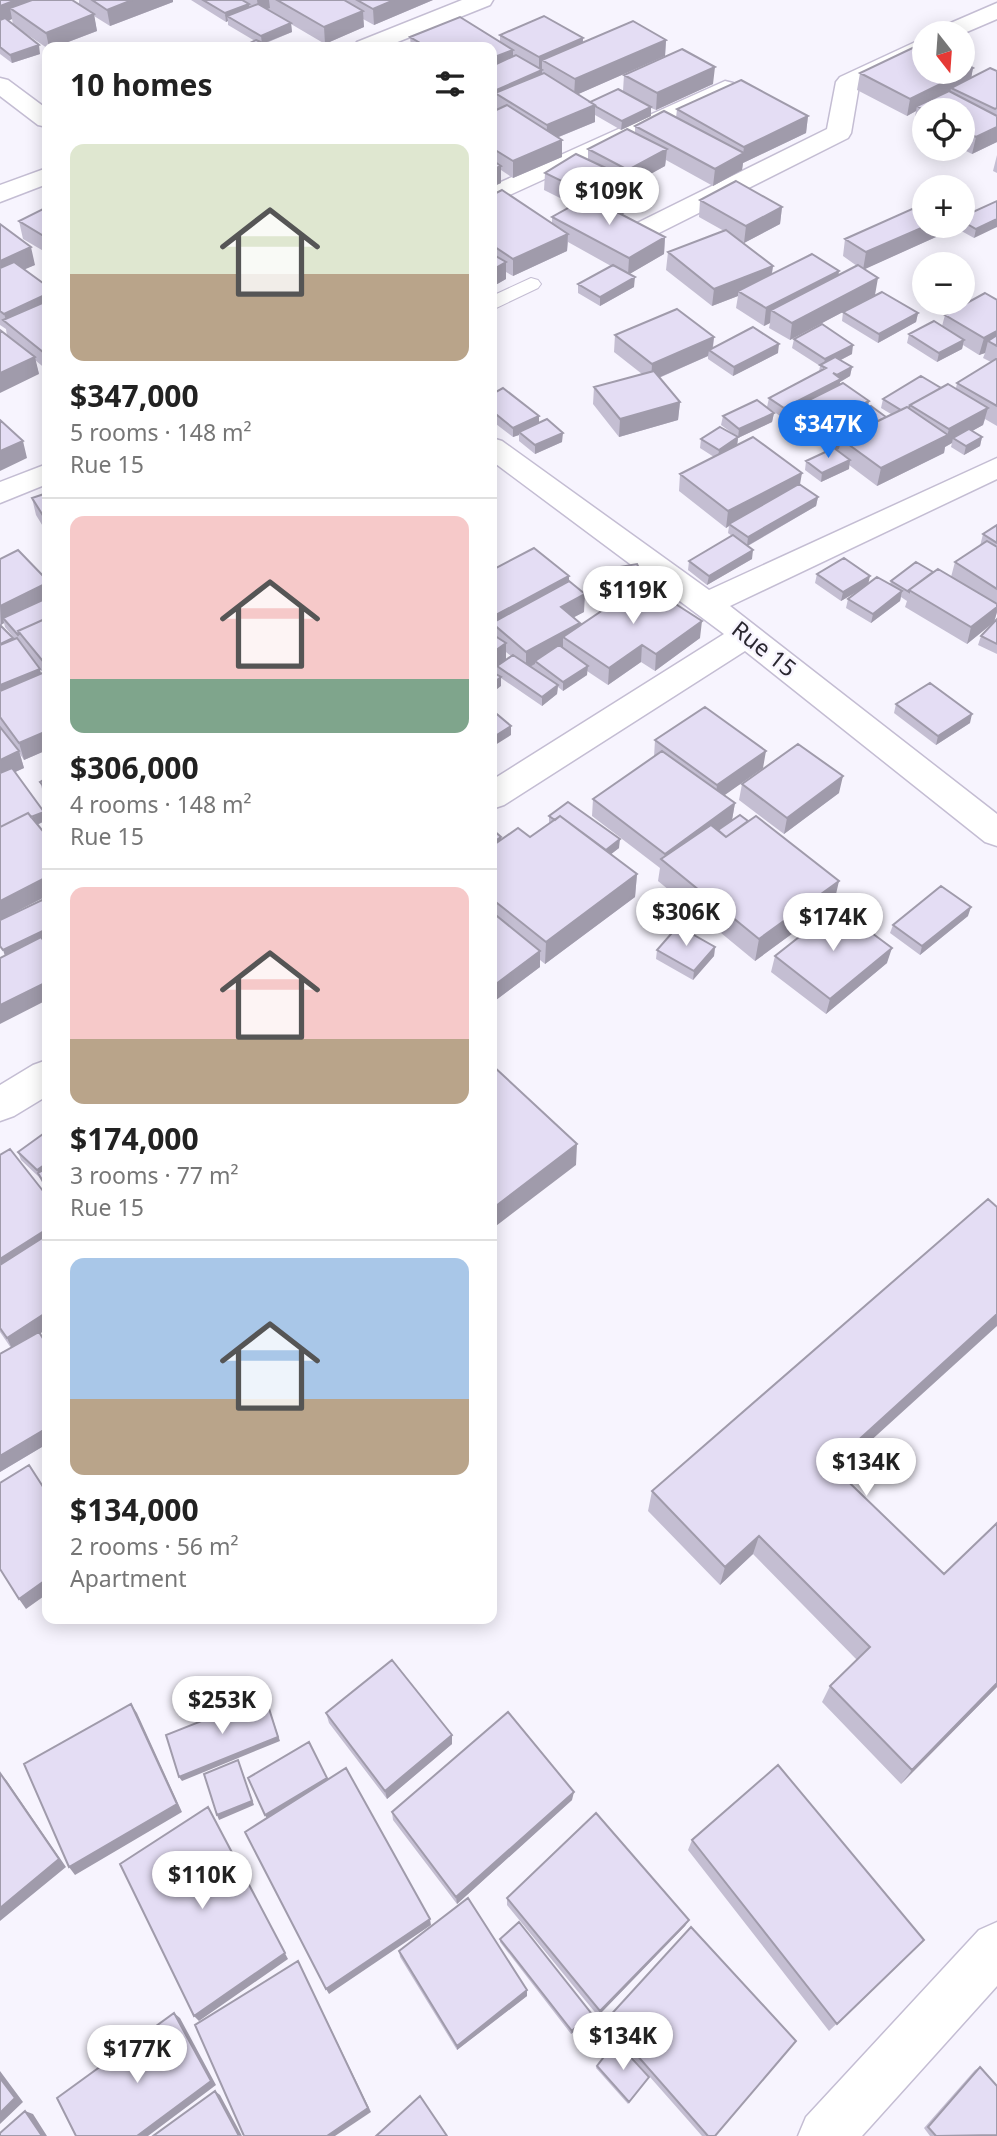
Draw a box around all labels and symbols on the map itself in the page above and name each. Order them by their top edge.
north arrow [912,21,975,84]
pin: $109K [560,168,658,227]
pin: $347K [779,400,877,460]
pin: $119K [584,566,682,626]
street label: Rue 15 [726,613,804,684]
pin: $306K [637,888,735,948]
pin: $174K [784,894,882,953]
pin: $134K [817,1438,915,1498]
pin: $253K [173,1676,271,1736]
pin: $110K [153,1852,251,1911]
pin: $134K [574,2012,672,2072]
pin: $177K [88,2025,186,2085]

